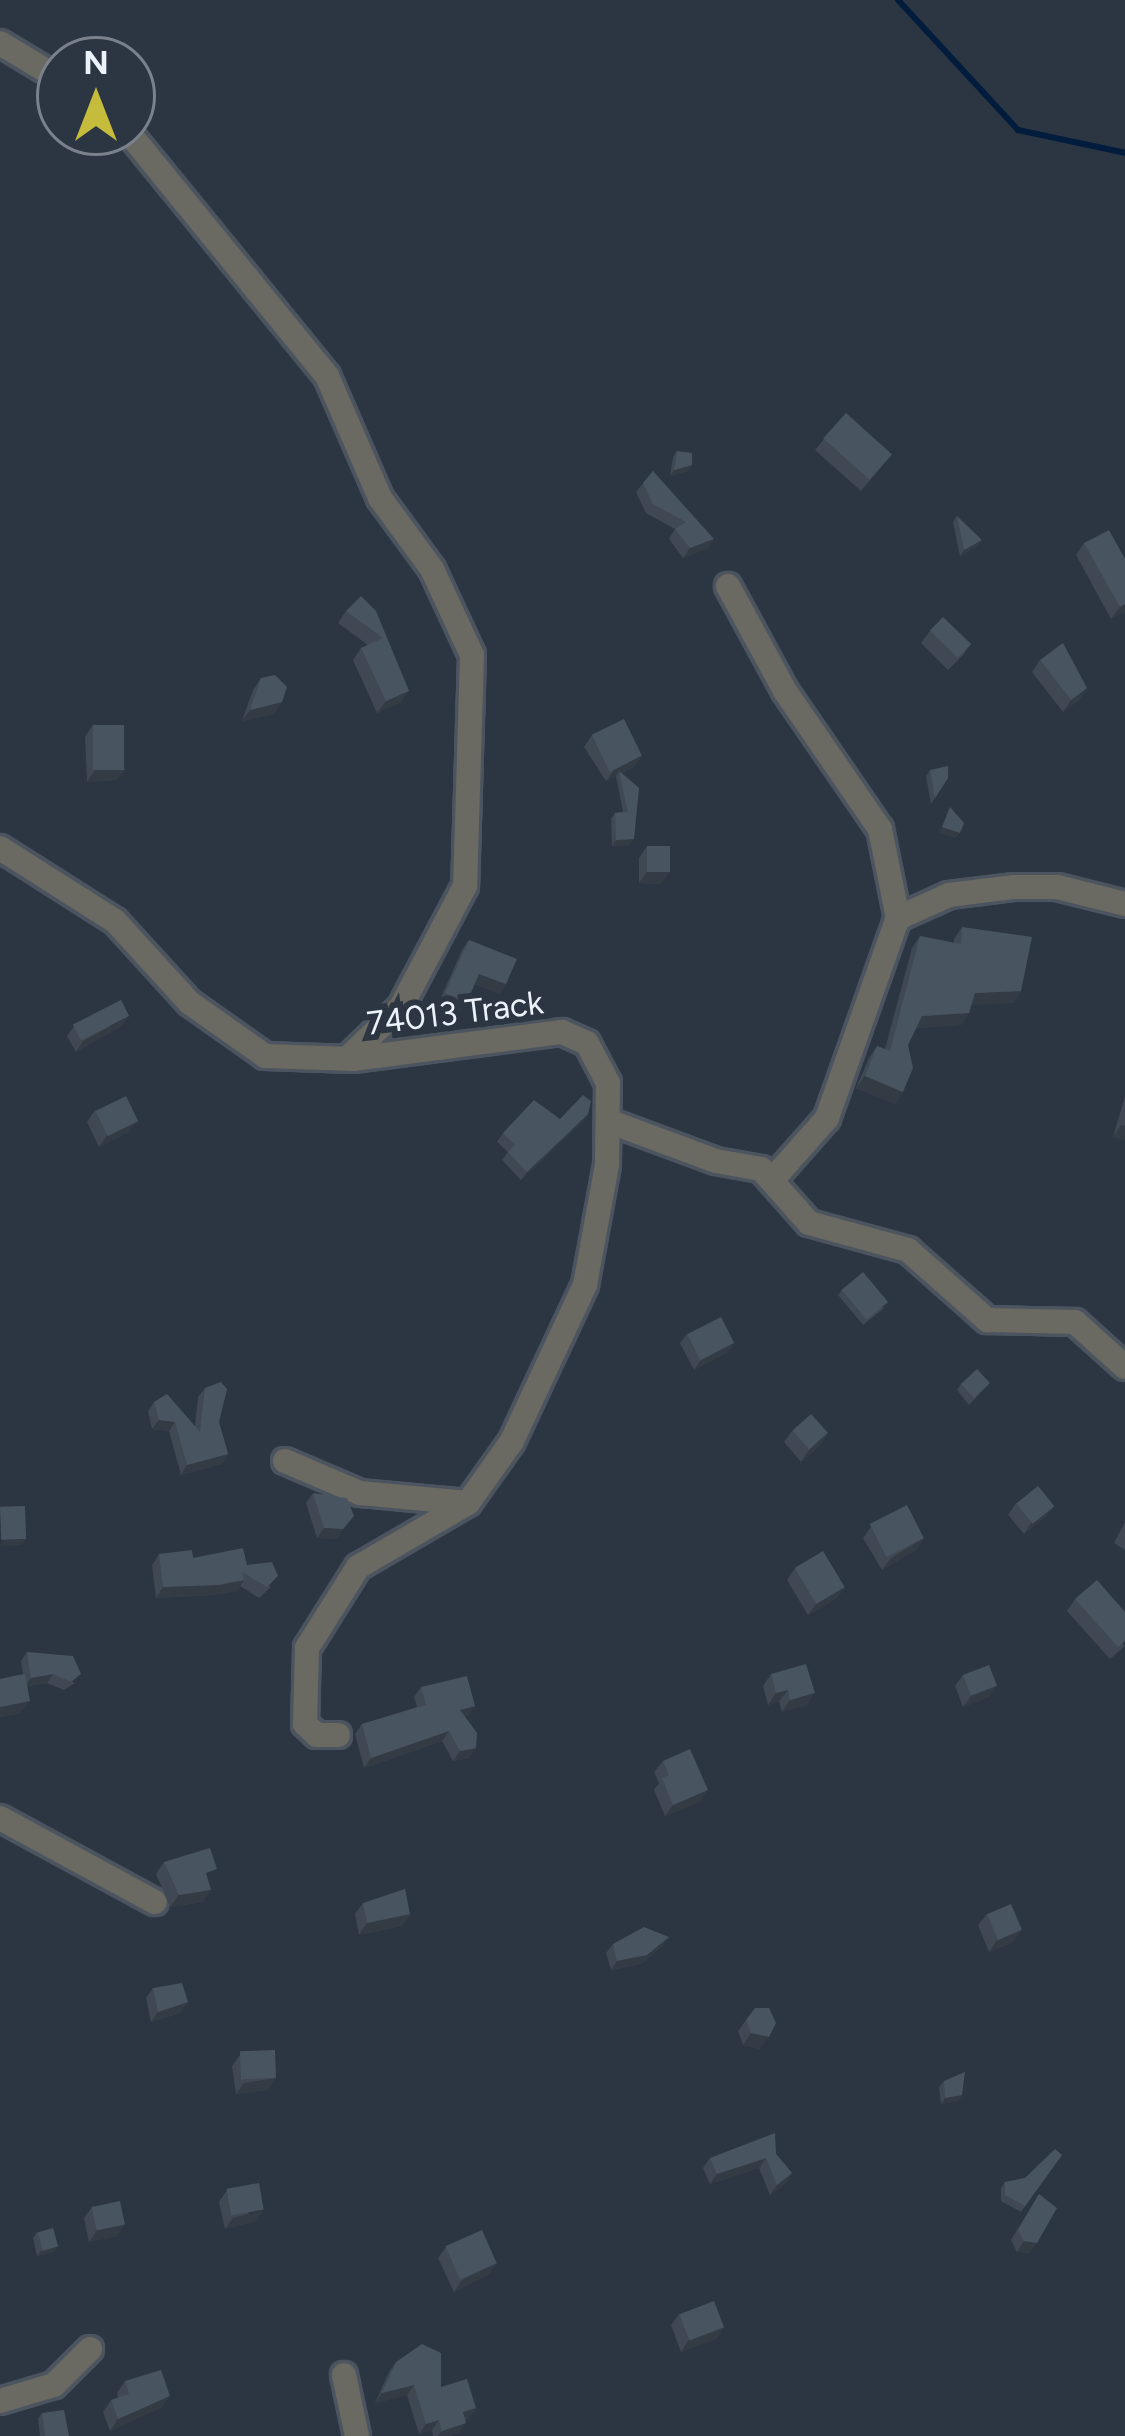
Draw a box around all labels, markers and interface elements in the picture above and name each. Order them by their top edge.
north arrow [36,36,156,156]
text: N [83,43,109,82]
street label: 74013 Track [364,983,546,1043]

